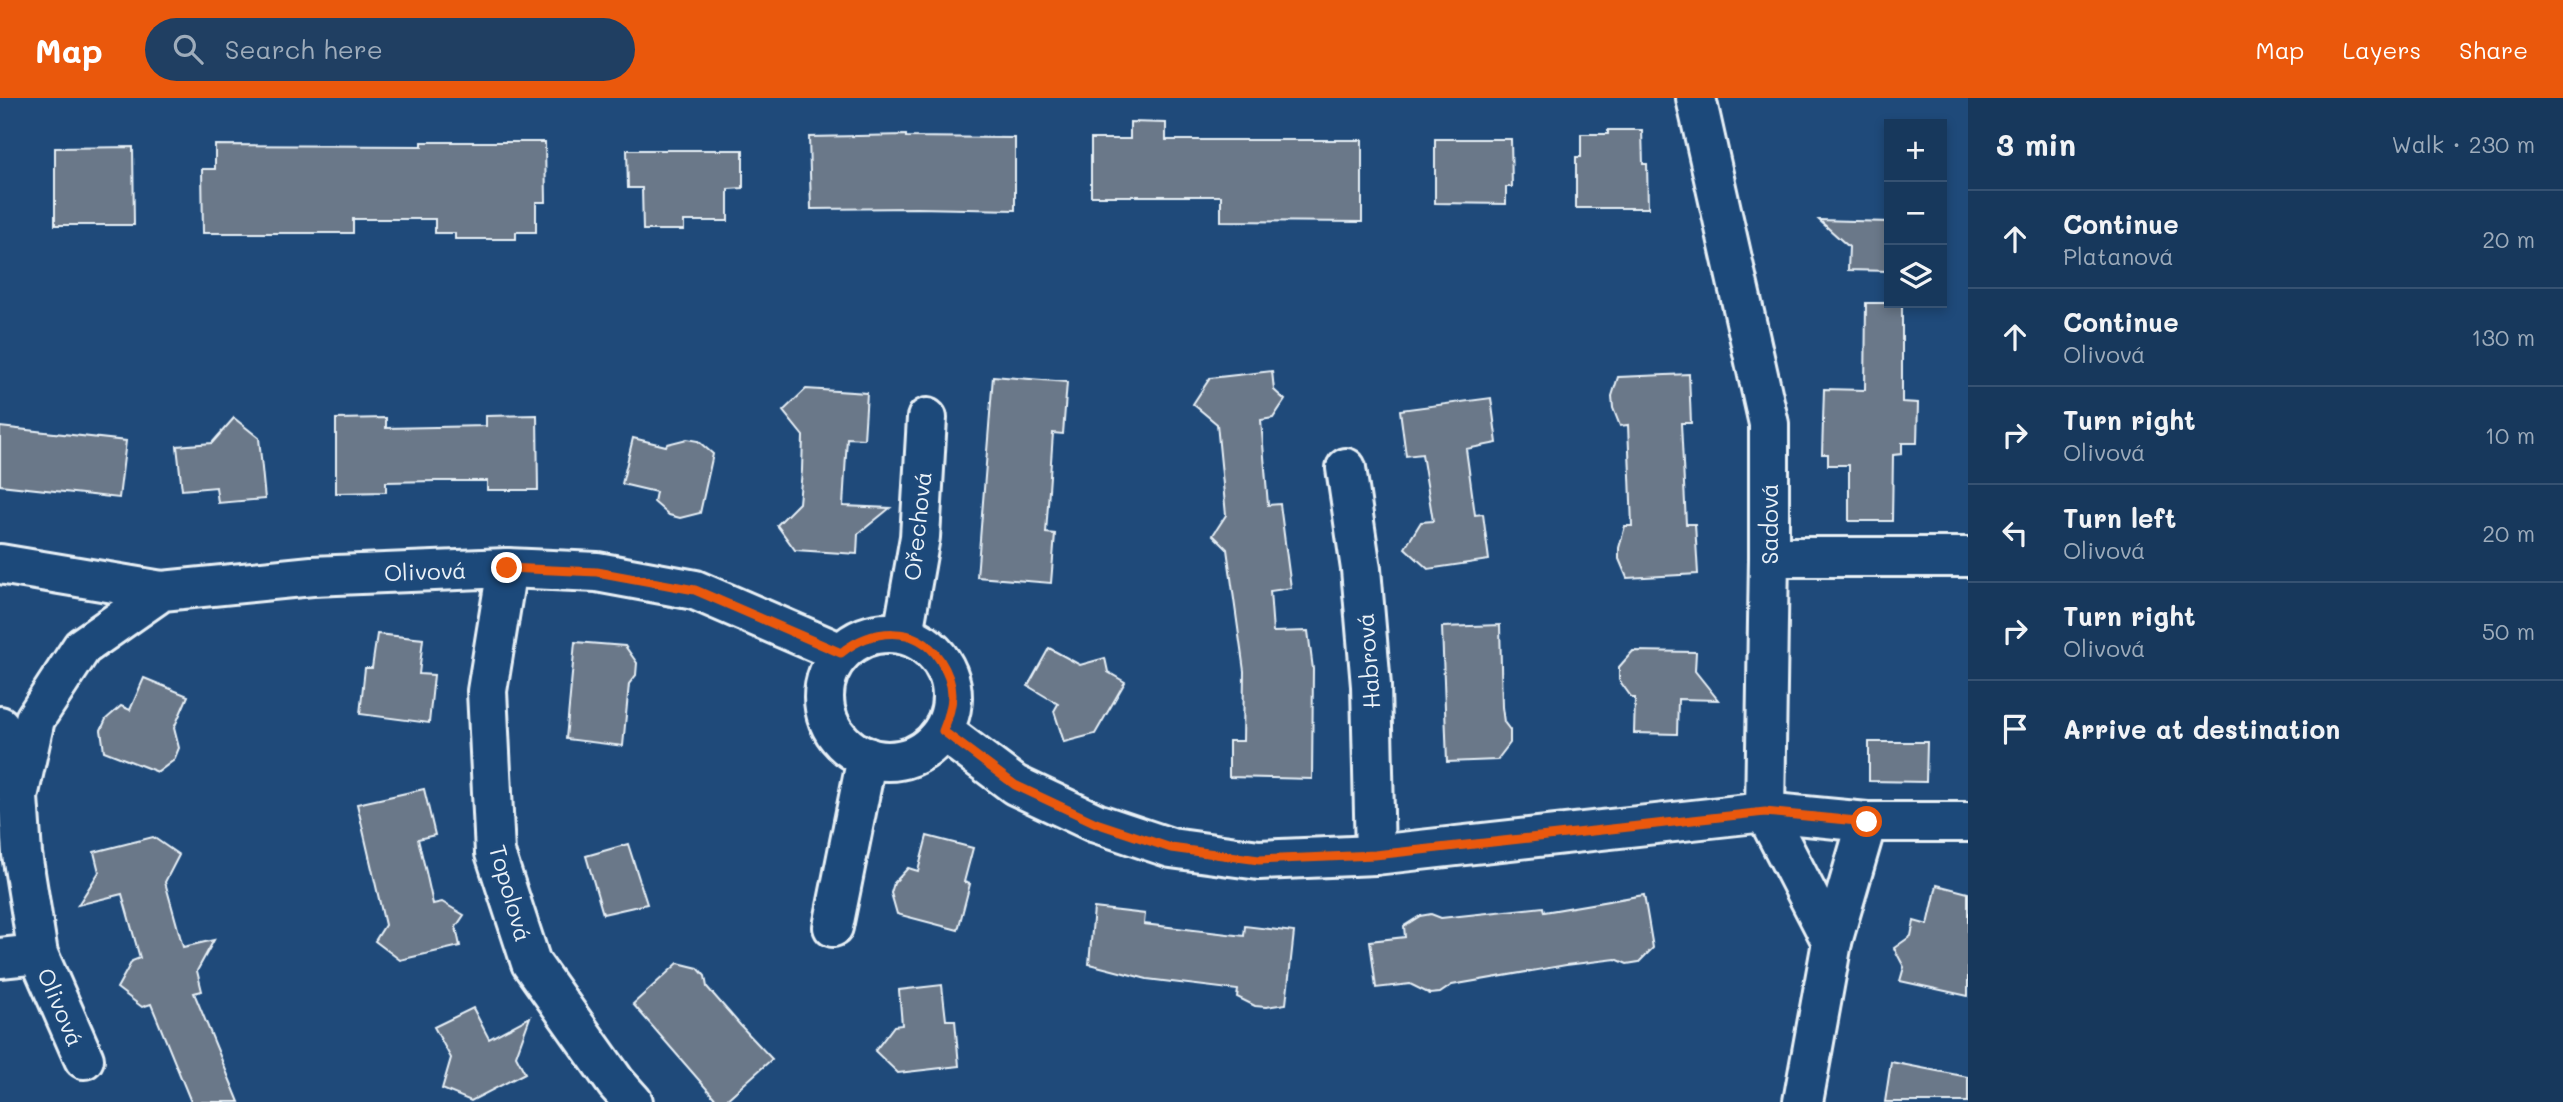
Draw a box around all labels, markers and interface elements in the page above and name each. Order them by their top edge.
search box [145,18,635,81]
text: Map [35,28,103,71]
icon: search [169,30,207,68]
text: Search here [225,32,383,66]
text: Map [2256,34,2304,65]
text: Layers [2342,34,2421,65]
text: Share [2459,34,2528,65]
map controls [1884,119,1947,308]
button: + [1884,119,1947,182]
text: 3 min [1996,124,2076,164]
text: Walk · 230 m [2392,129,2535,159]
button: − [1884,182,1947,245]
text: Continue [2063,207,2179,241]
icon: ahead [1996,220,2034,258]
text: 20 m [2482,224,2535,254]
text: Platanová [2063,241,2174,271]
button: layers [1884,245,1947,308]
text: Continue [2063,305,2179,339]
icon: ahead [1996,318,2034,356]
text: 130 m [2471,322,2535,352]
text: Olivová [2063,339,2145,369]
text: Turn right [2063,403,2196,437]
icon: right [1996,416,2034,454]
text: 10 m [2485,420,2535,450]
text: Olivová [2063,437,2145,467]
street label: Ořechová [896,470,938,582]
street label: Sadová [1754,483,1784,565]
text: Turn left [2063,501,2176,535]
icon: left [1996,514,2034,552]
text: 20 m [2482,518,2535,548]
text: Olivová [2063,535,2145,565]
route end [491,552,522,583]
street label: Olivová [383,555,467,587]
text: Turn right [2063,599,2196,633]
street label: Habrová [1350,612,1386,710]
icon: right [1996,612,2034,650]
text: 50 m [2482,616,2535,646]
text: Olivová [2063,633,2145,663]
icon: arrive [1996,710,2034,748]
text: Arrive at destination [2063,712,2340,746]
route start [1851,806,1882,837]
street label: Topolová [483,841,539,945]
street label: Olivová [31,963,91,1051]

